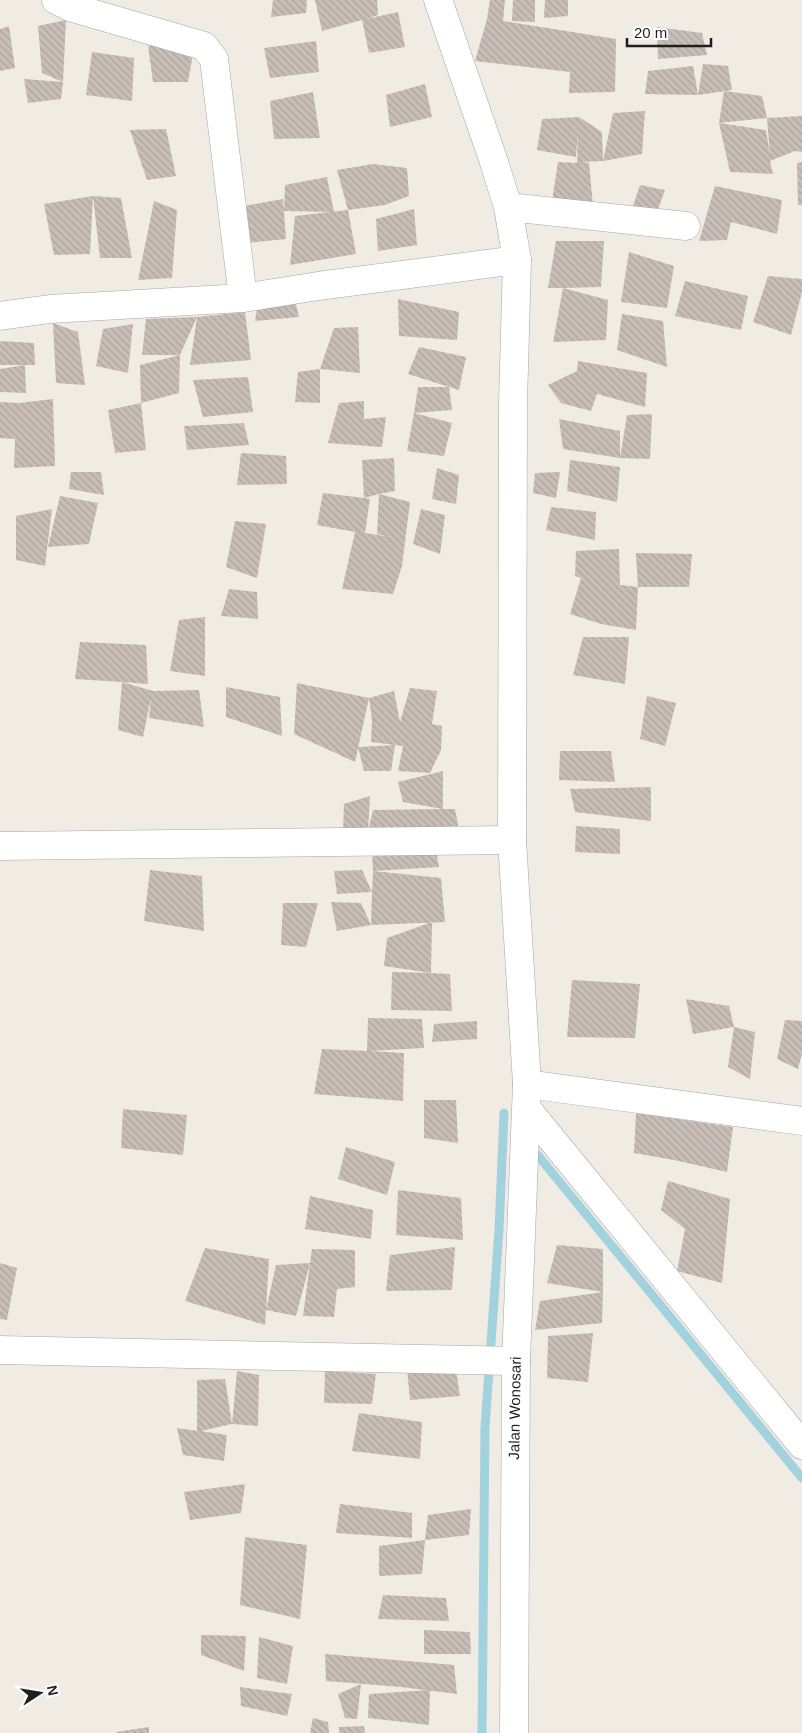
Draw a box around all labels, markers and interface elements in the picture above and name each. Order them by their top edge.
scale bar [627,15,711,47]
text: 20 m [634,24,667,41]
street label: Jalan Wonosari [505,1356,524,1460]
north arrow [15,1668,65,1718]
text: N [44,1684,62,1697]

